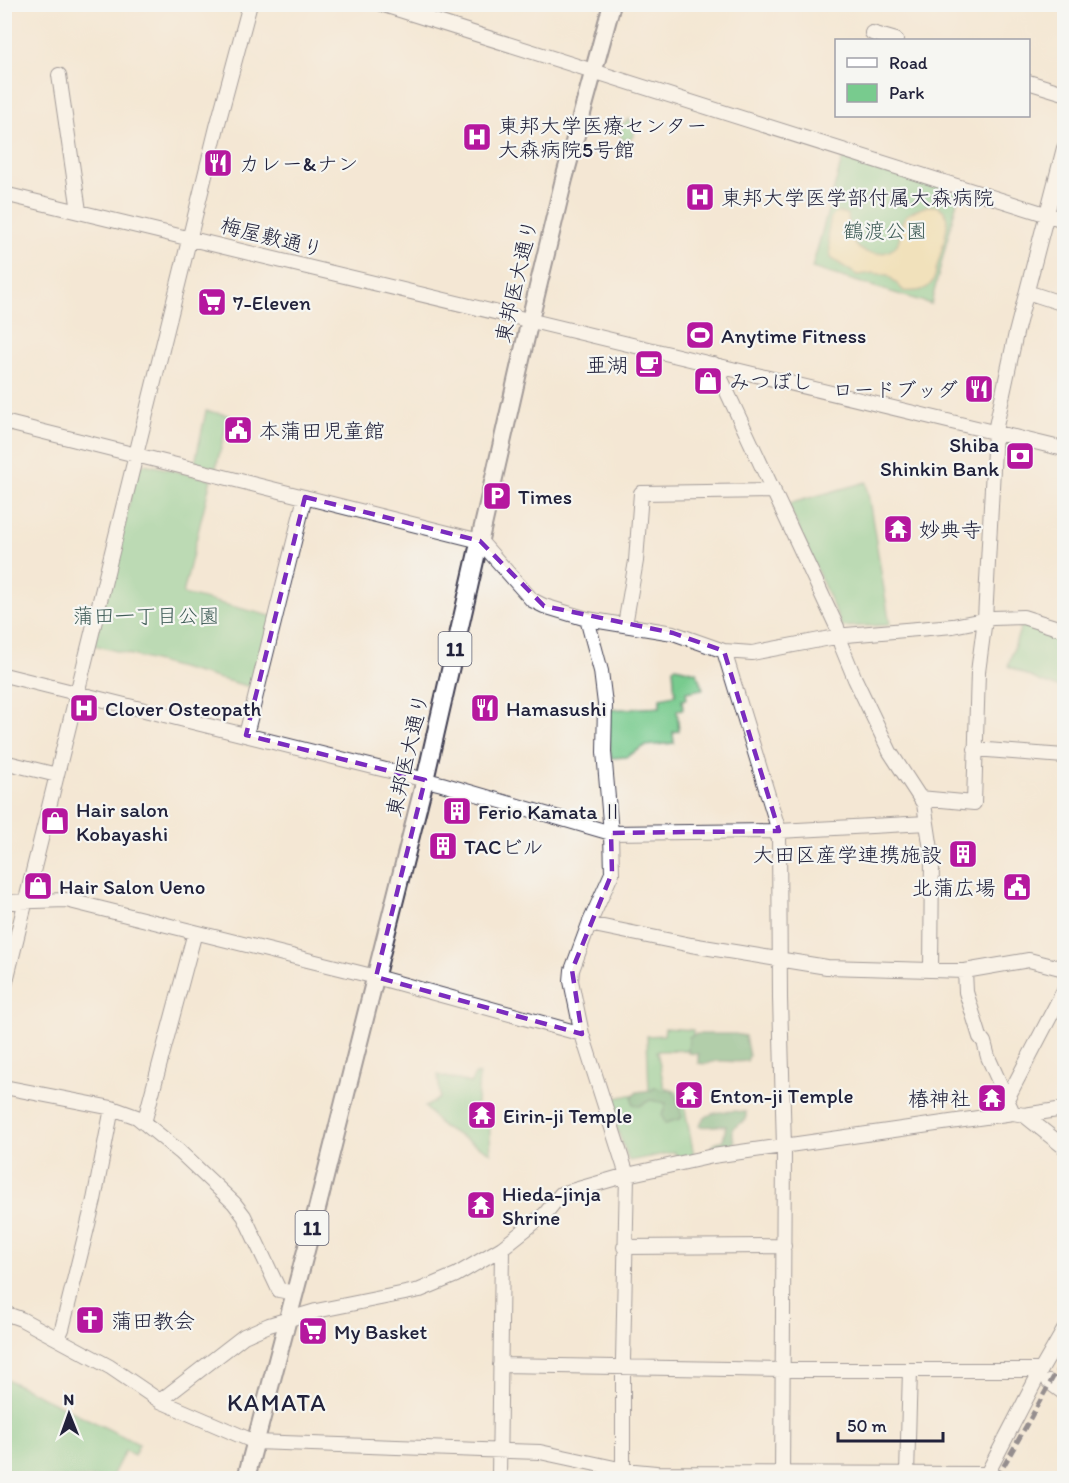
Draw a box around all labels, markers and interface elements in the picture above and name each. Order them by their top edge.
legend [835,39,1030,117]
text: Road [889,52,928,74]
text: Park [889,82,924,104]
place label: 東邦大学医療センター 大森病院5号館 [498,113,707,162]
hospital icon: 東邦大学医療センター 大森病院5号館 [461,121,493,153]
restaurant icon: カレー&ナン [202,147,234,179]
place label: カレー&ナン [239,151,358,176]
hospital icon: 東邦大学医学部付属大森病院 [684,181,716,213]
place label: 東邦大学医学部付属大森病院 [721,185,994,210]
street label: 梅屋敷通り [218,212,326,262]
street label: 東邦医大通り [490,217,542,345]
park label: 鶴渡公園 [843,218,927,243]
supermarket icon: 7-Eleven [196,286,228,318]
place label: 7-Eleven [233,290,311,315]
sports icon: Anytime Fitness [684,319,716,351]
place label: Anytime Fitness [721,323,866,348]
cafe icon: 亜湖 [633,348,665,380]
place label: 亜湖 [586,352,628,377]
shop icon: みつぼし [692,365,724,397]
place label: みつぼし [729,369,813,394]
restaurant icon: ロードブッダ [963,373,995,405]
place label: ロードブッダ [832,377,958,402]
public building icon: 本蒲田児童館 [222,414,254,446]
place label: 本蒲田児童館 [259,418,385,443]
place label: Shiba Shinkin Bank [880,432,999,481]
bank icon: Shiba Shinkin Bank [1004,440,1036,472]
parking icon: Times [481,480,513,512]
place label: Times [518,484,572,509]
temple icon: 妙典寺 [882,513,914,545]
place label: 妙典寺 [919,517,982,542]
park label: 蒲田一丁目公園 [73,603,220,628]
road number: 11 [438,632,472,666]
street label: 東邦医大通り [381,691,433,819]
hospital icon: Clover Osteopath [68,692,100,724]
restaurant icon: Hamasushi [469,692,501,724]
place label: Clover Osteopath [105,696,262,721]
place label: Hamasushi [506,696,607,721]
building icon: Ferio Kamata Ⅱ [441,795,473,827]
place label: Hair salon Kobayashi [76,797,169,846]
place label: Ferio Kamata Ⅱ [478,799,623,824]
shop icon: Hair salon Kobayashi [39,805,71,837]
building icon: TACビル [427,830,459,862]
place label: TACビル [464,834,543,859]
building icon: 大田区産学連携施設 [947,838,979,870]
place label: 大田区産学連携施設 [753,842,942,867]
shop icon: Hair Salon Ueno [22,870,54,902]
public building icon: 北蒲広場 [1001,871,1033,903]
place label: Hair Salon Ueno [59,874,205,899]
place label: 北蒲広場 [912,875,996,900]
temple icon: Enton-ji Temple [673,1079,705,1111]
temple icon: 椿神社 [976,1082,1008,1114]
place label: Enton-ji Temple [710,1083,853,1108]
place label: 椿神社 [908,1086,971,1111]
temple icon: Eirin-ji Temple [466,1099,498,1131]
place label: Eirin-ji Temple [503,1103,632,1128]
place label: Hieda-jinja Shrine [502,1181,601,1230]
temple icon: Hieda-jinja Shrine [465,1189,497,1221]
road number: 11 [296,1211,328,1245]
church icon: 蒲田教会 [74,1304,106,1336]
place label: 蒲田教会 [111,1308,195,1333]
supermarket icon: My Basket [297,1315,329,1347]
place label: My Basket [334,1319,427,1344]
north arrow [39,1384,99,1444]
district label: KAMATA [227,1388,327,1417]
text: N [63,1390,74,1409]
scale bar [838,1405,943,1443]
text: 50 m [847,1415,887,1437]

